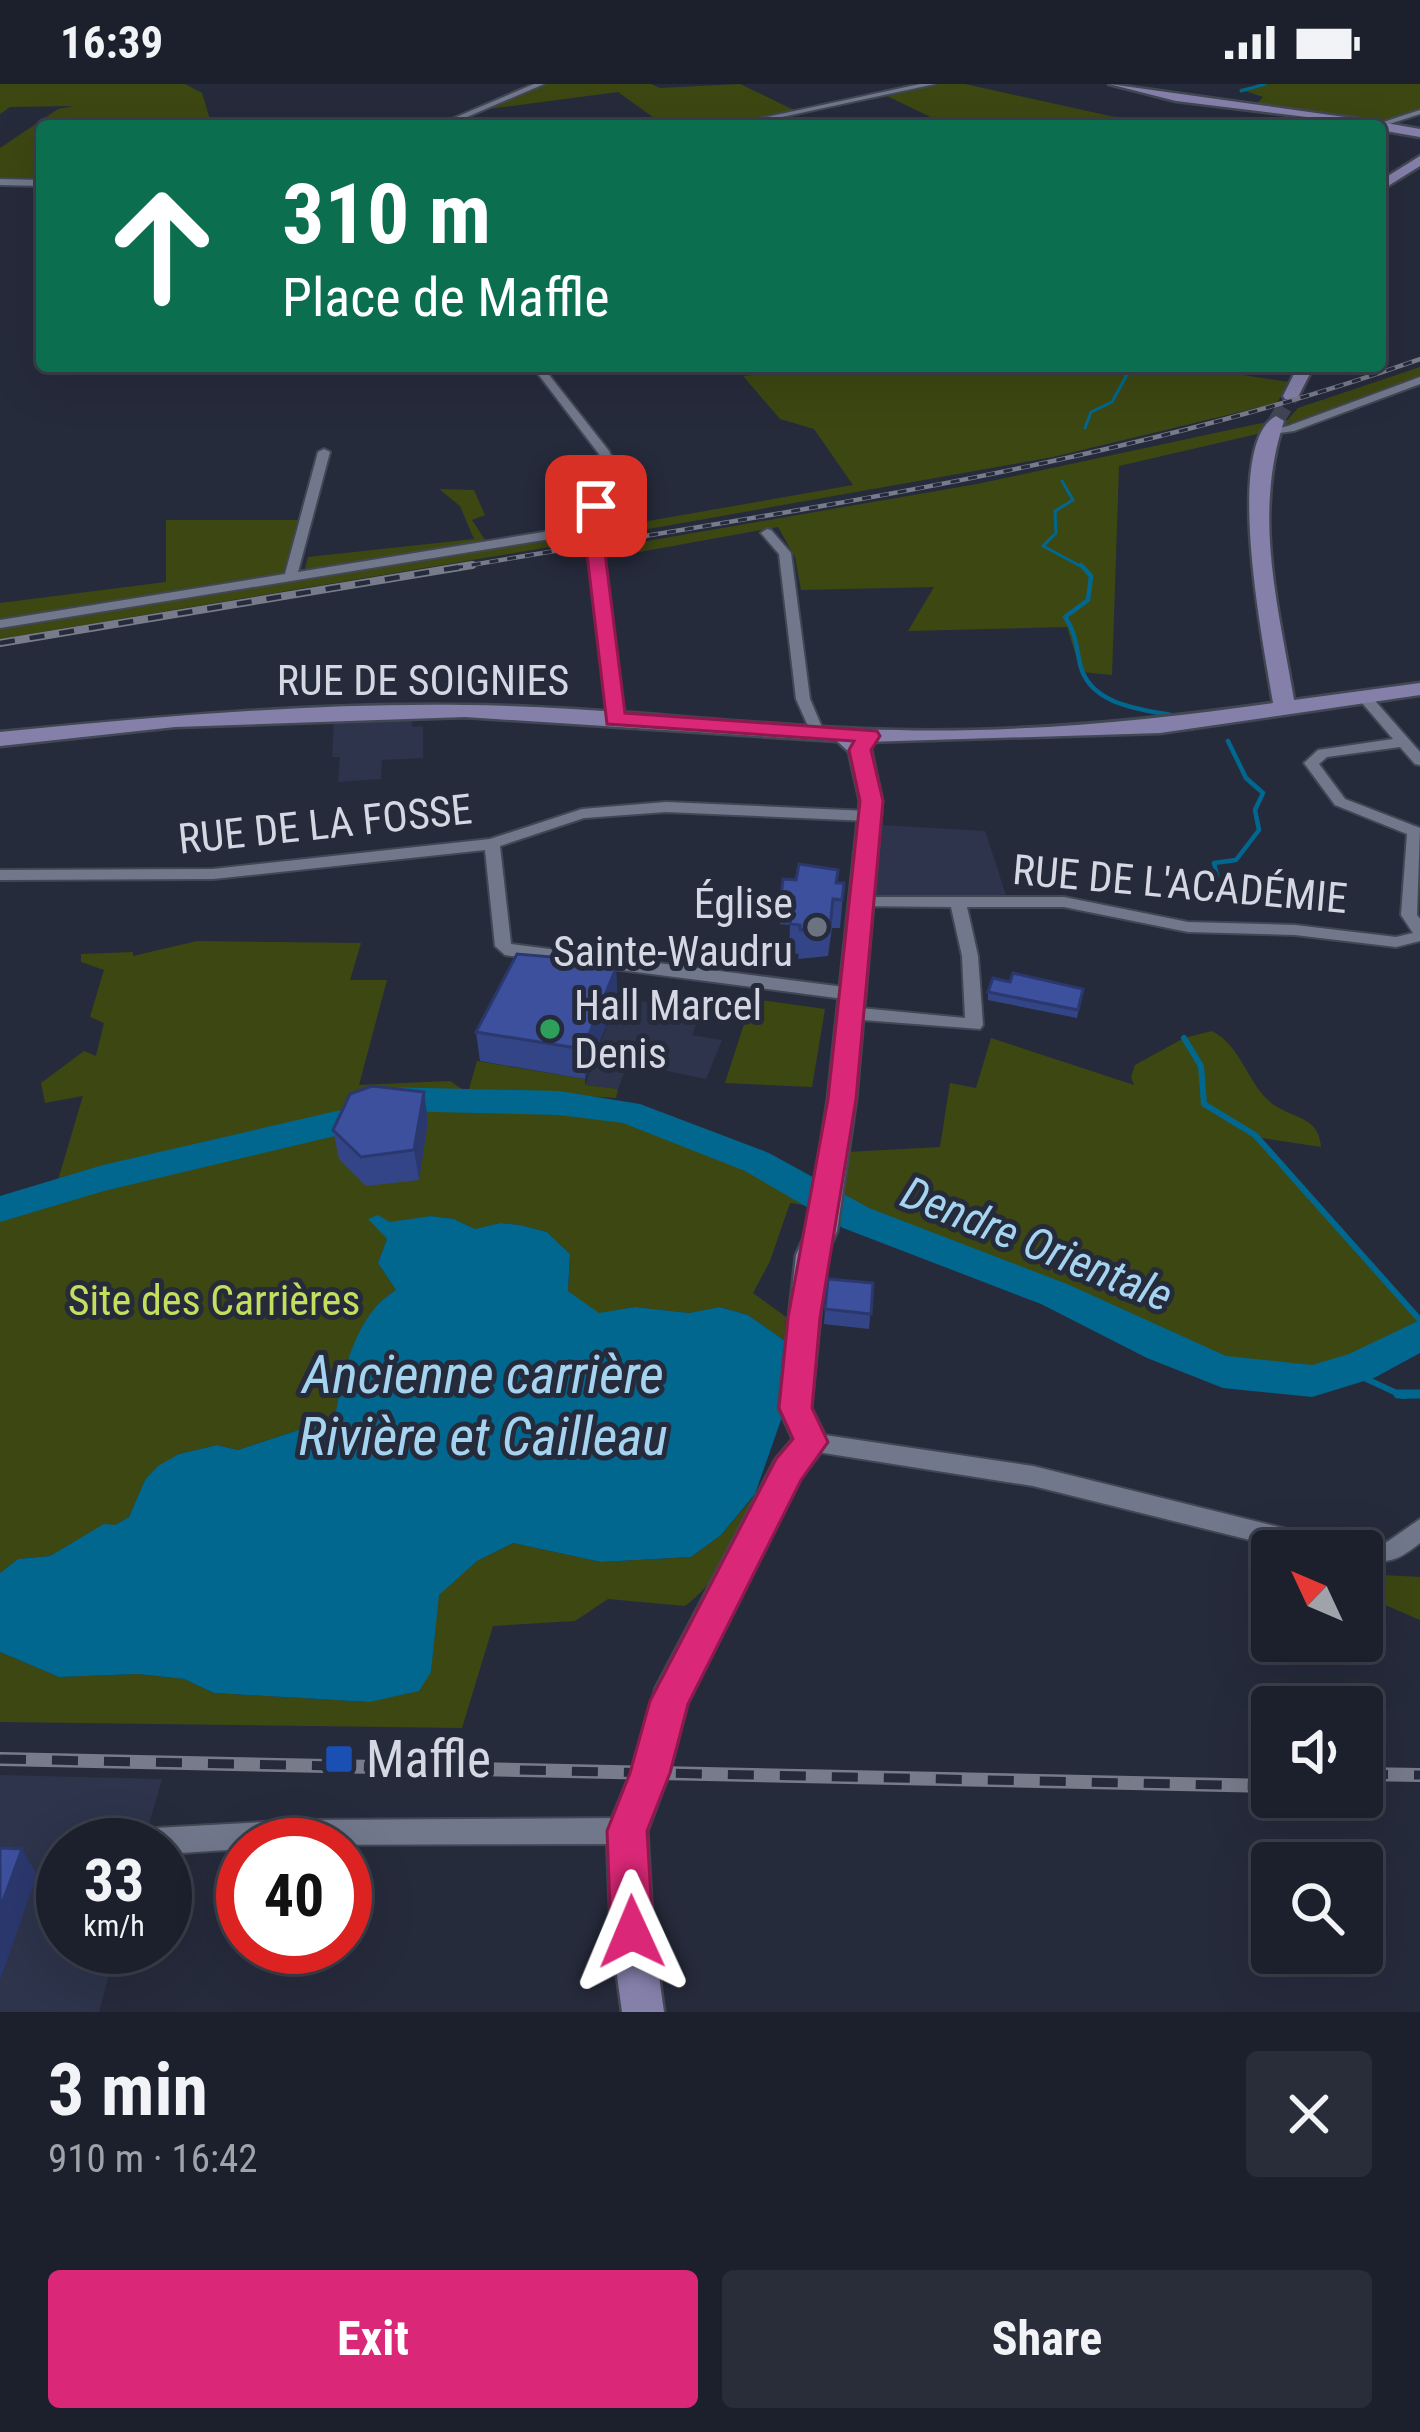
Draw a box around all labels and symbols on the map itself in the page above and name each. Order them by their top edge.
pin [545,455,647,557]
street label: RUE DE SOIGNIES [277,656,569,705]
street label: RUE DE LA FOSSE [176,784,474,864]
street label: RUE DE L'ACADÉMIE [1011,845,1349,923]
place label: Église Sainte-Waudru [553,879,793,976]
marker: Église Sainte-Waudru [804,914,830,940]
place label: Hall Marcel Denis [574,981,762,1078]
marker: Hall Marcel Denis [537,1016,563,1042]
water label: Dendre Orientale [894,1166,1180,1322]
park label: Site des Carrières [68,1276,360,1325]
water label: Ancienne carrière Rivière et Cailleau [298,1343,668,1468]
north arrow [1251,1530,1383,1662]
place label: Maffle [366,1730,491,1789]
marker: Maffle [323,1743,355,1775]
speed limit sign: 40 [216,1818,372,1974]
position arrow [569,1869,695,1995]

